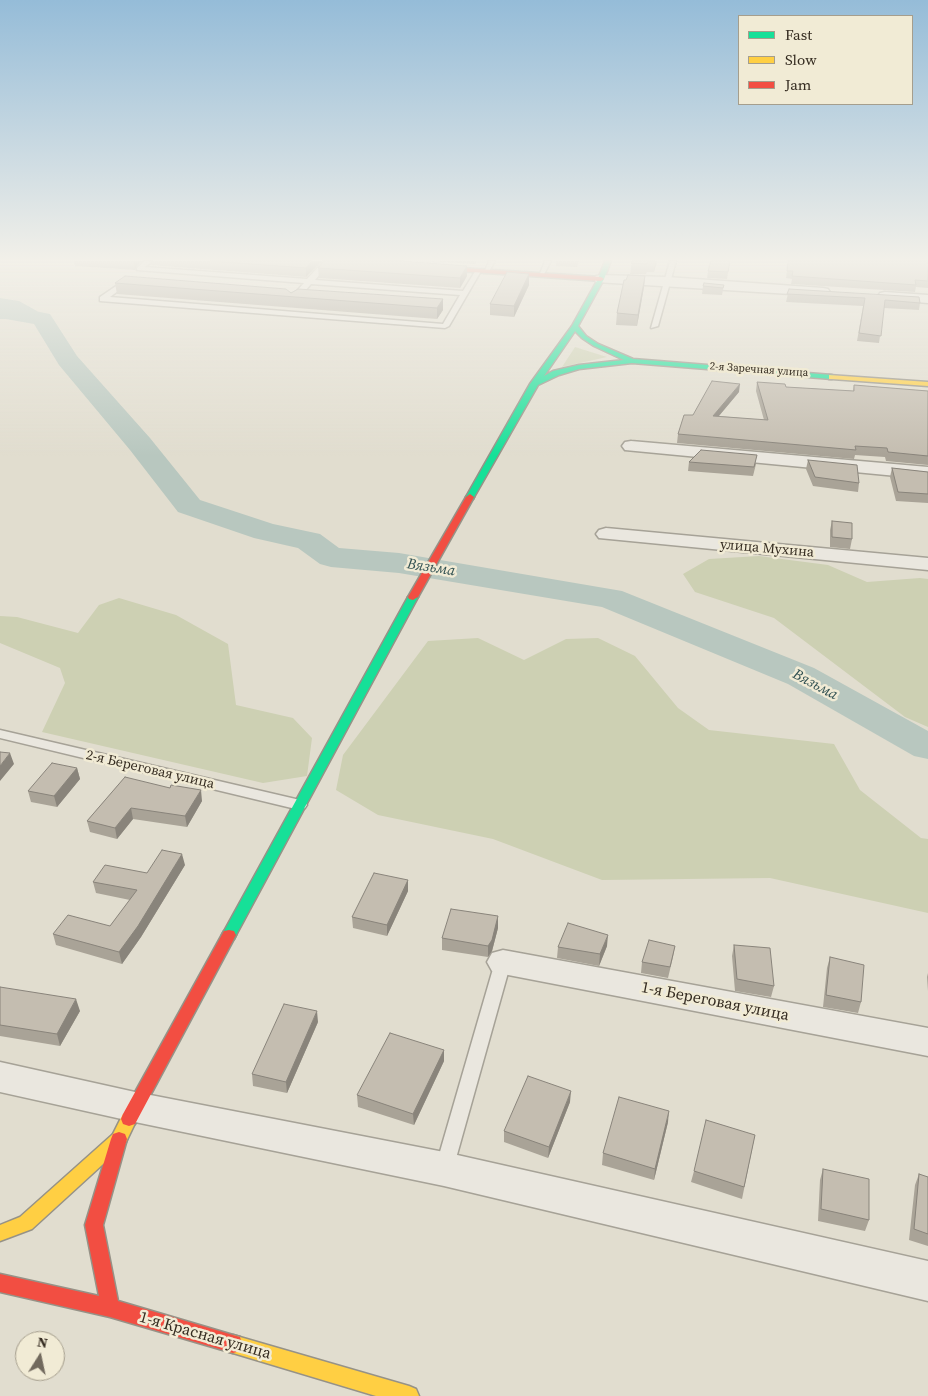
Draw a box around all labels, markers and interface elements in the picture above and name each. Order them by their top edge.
legend [738,15,913,105]
text: Fast [785,24,812,45]
text: Slow [785,49,817,70]
text: Jam [785,74,811,95]
street label: 2-я Заречная улица [709,360,809,380]
street label: улица Мухина [719,537,815,561]
water label: Вязьма [406,555,456,581]
water label: Вязьма [789,666,841,704]
street label: 2-я Береговая улица [84,747,216,793]
street label: 1-я Береговая улица [639,978,791,1026]
street label: 1-я Красная улица [137,1308,273,1364]
north arrow [15,1331,65,1381]
text: N [36,1331,49,1353]

